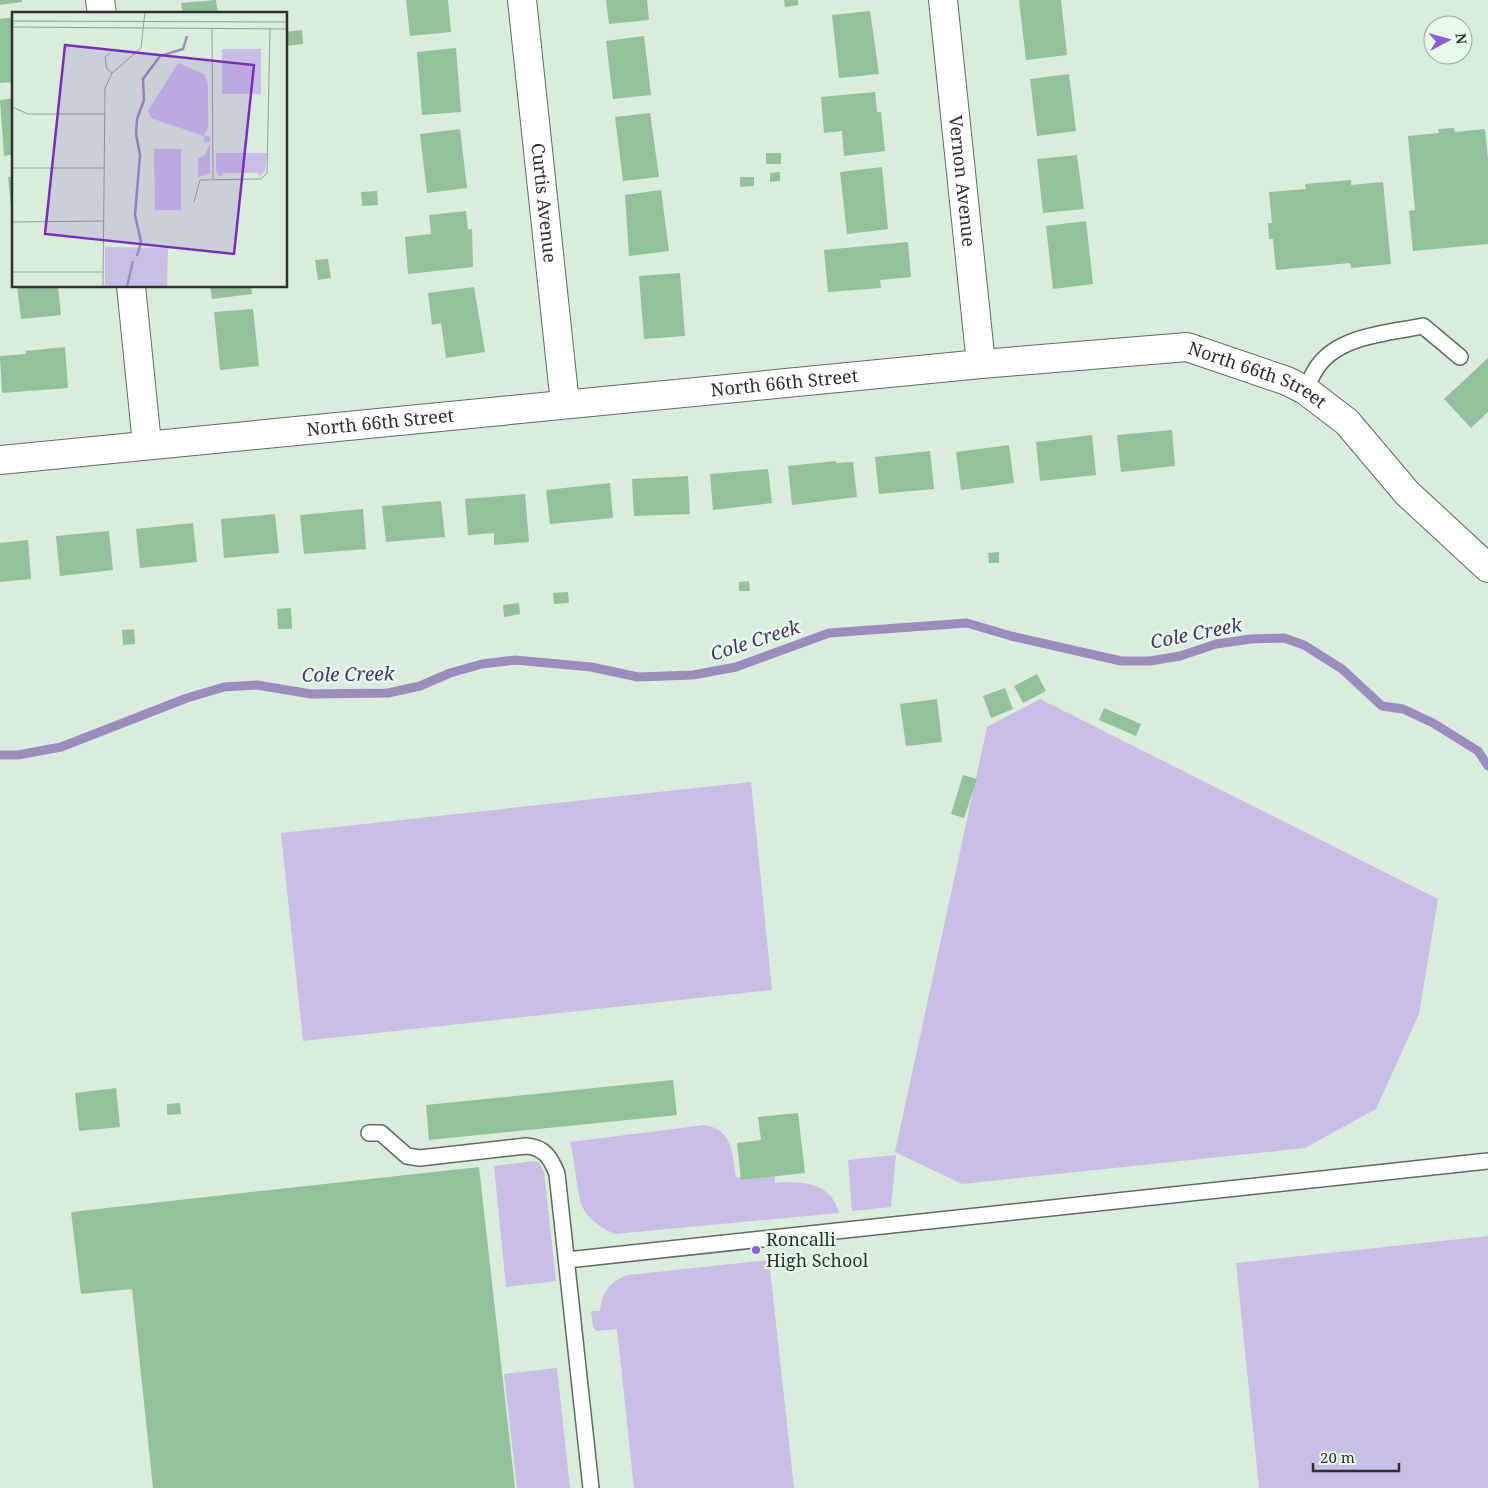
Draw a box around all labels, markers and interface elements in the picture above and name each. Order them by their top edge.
inset map [12,12,288,288]
north arrow [1423,15,1473,65]
text: N [1451,32,1471,45]
street label: Vernon Avenue [944,114,982,248]
street label: Curtis Avenue [526,142,563,264]
street label: North 66th Street [1185,335,1332,413]
street label: North 66th Street [709,363,859,401]
street label: North 66th Street [305,403,455,441]
water label: Cole Creek [1148,611,1245,655]
water label: Cole Creek [707,613,804,667]
water label: Cole Creek [301,660,396,688]
place label: Roncalli High School [766,1227,869,1272]
marker: Roncalli High School [750,1244,762,1256]
scale bar [1313,1440,1399,1472]
text: 20 m [1320,1447,1355,1467]

